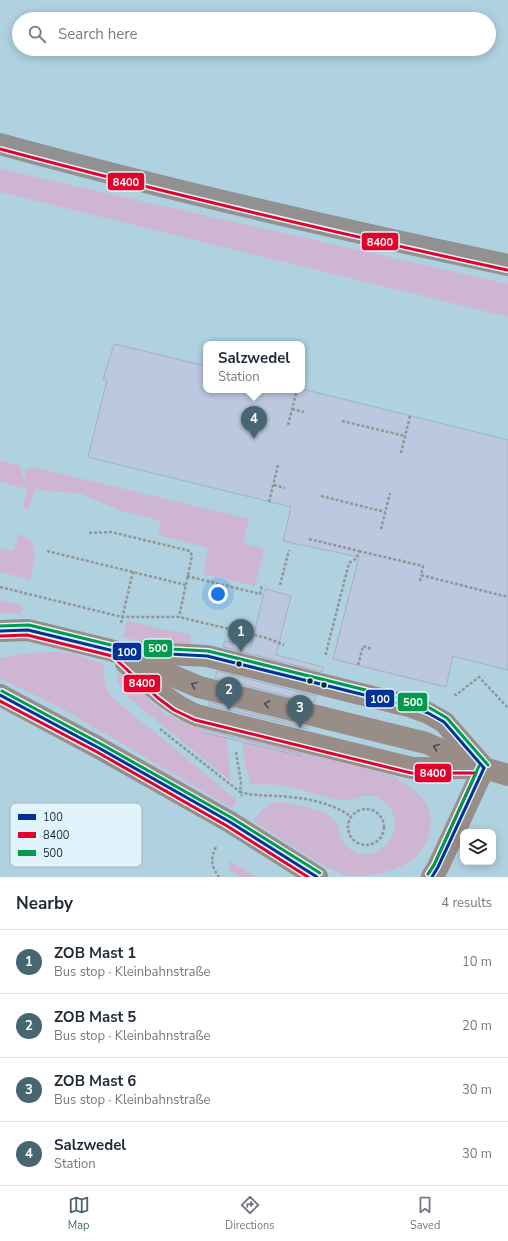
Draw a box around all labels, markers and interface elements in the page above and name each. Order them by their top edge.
search box [12,12,496,56]
icon: search [26,23,48,45]
text: Search here [58,24,138,44]
line badge: 8400 [107,172,145,191]
text: 8400 [113,175,140,190]
line badge: 8400 [361,232,399,251]
text: 8400 [367,235,394,250]
popup [203,341,305,393]
text: Salzwedel [218,348,290,368]
text: Station [218,368,260,386]
pin: 4 [241,406,267,439]
your location [208,584,228,604]
pin: 1 [228,619,254,652]
line badge: 500 [143,639,173,658]
text: 500 [148,641,168,656]
line badge: 100 [112,642,142,661]
text: 100 [117,645,137,660]
unlabelled marker [234,659,244,669]
line badge: 8400 [123,674,161,693]
text: 8400 [129,676,156,691]
unlabelled marker [305,676,315,686]
pin: 2 [216,677,242,710]
unlabelled marker [319,680,329,690]
one-way arrow [191,682,198,690]
line badge: 100 [365,689,395,708]
text: 100 [370,692,390,707]
line badge: 500 [397,692,428,712]
pin: 3 [287,695,313,728]
text: 500 [403,695,423,710]
one-way arrow [264,701,270,709]
one-way arrow [432,744,440,752]
line badge: 8400 [414,763,452,783]
text: 8400 [420,766,447,781]
legend [10,803,142,867]
text: 100 [43,810,63,825]
text: 8400 [43,828,70,843]
map controls [460,829,496,865]
button: layers [460,829,496,865]
text: 500 [43,846,63,861]
text: Nearby [16,892,73,915]
text: 4 results [441,894,492,912]
text: ZOB Mast 1 [54,943,136,963]
text: 1 [25,953,33,971]
text: 10 m [462,953,492,971]
text: Bus stop · Kleinbahnstraße [54,963,210,981]
text: ZOB Mast 5 [54,1007,136,1027]
text: 2 [25,1017,33,1035]
text: 20 m [462,1017,492,1035]
text: Bus stop · Kleinbahnstraße [54,1027,210,1045]
text: ZOB Mast 6 [54,1071,136,1091]
text: 3 [25,1081,33,1099]
text: 30 m [462,1081,492,1099]
text: Bus stop · Kleinbahnstraße [54,1091,210,1109]
text: Salzwedel [54,1135,126,1155]
text: 4 [25,1145,33,1163]
text: 30 m [462,1145,492,1163]
text: Station [54,1155,96,1173]
tab: Map [68,1194,90,1233]
tab: Directions [225,1194,275,1233]
tab: Saved [410,1194,440,1233]

